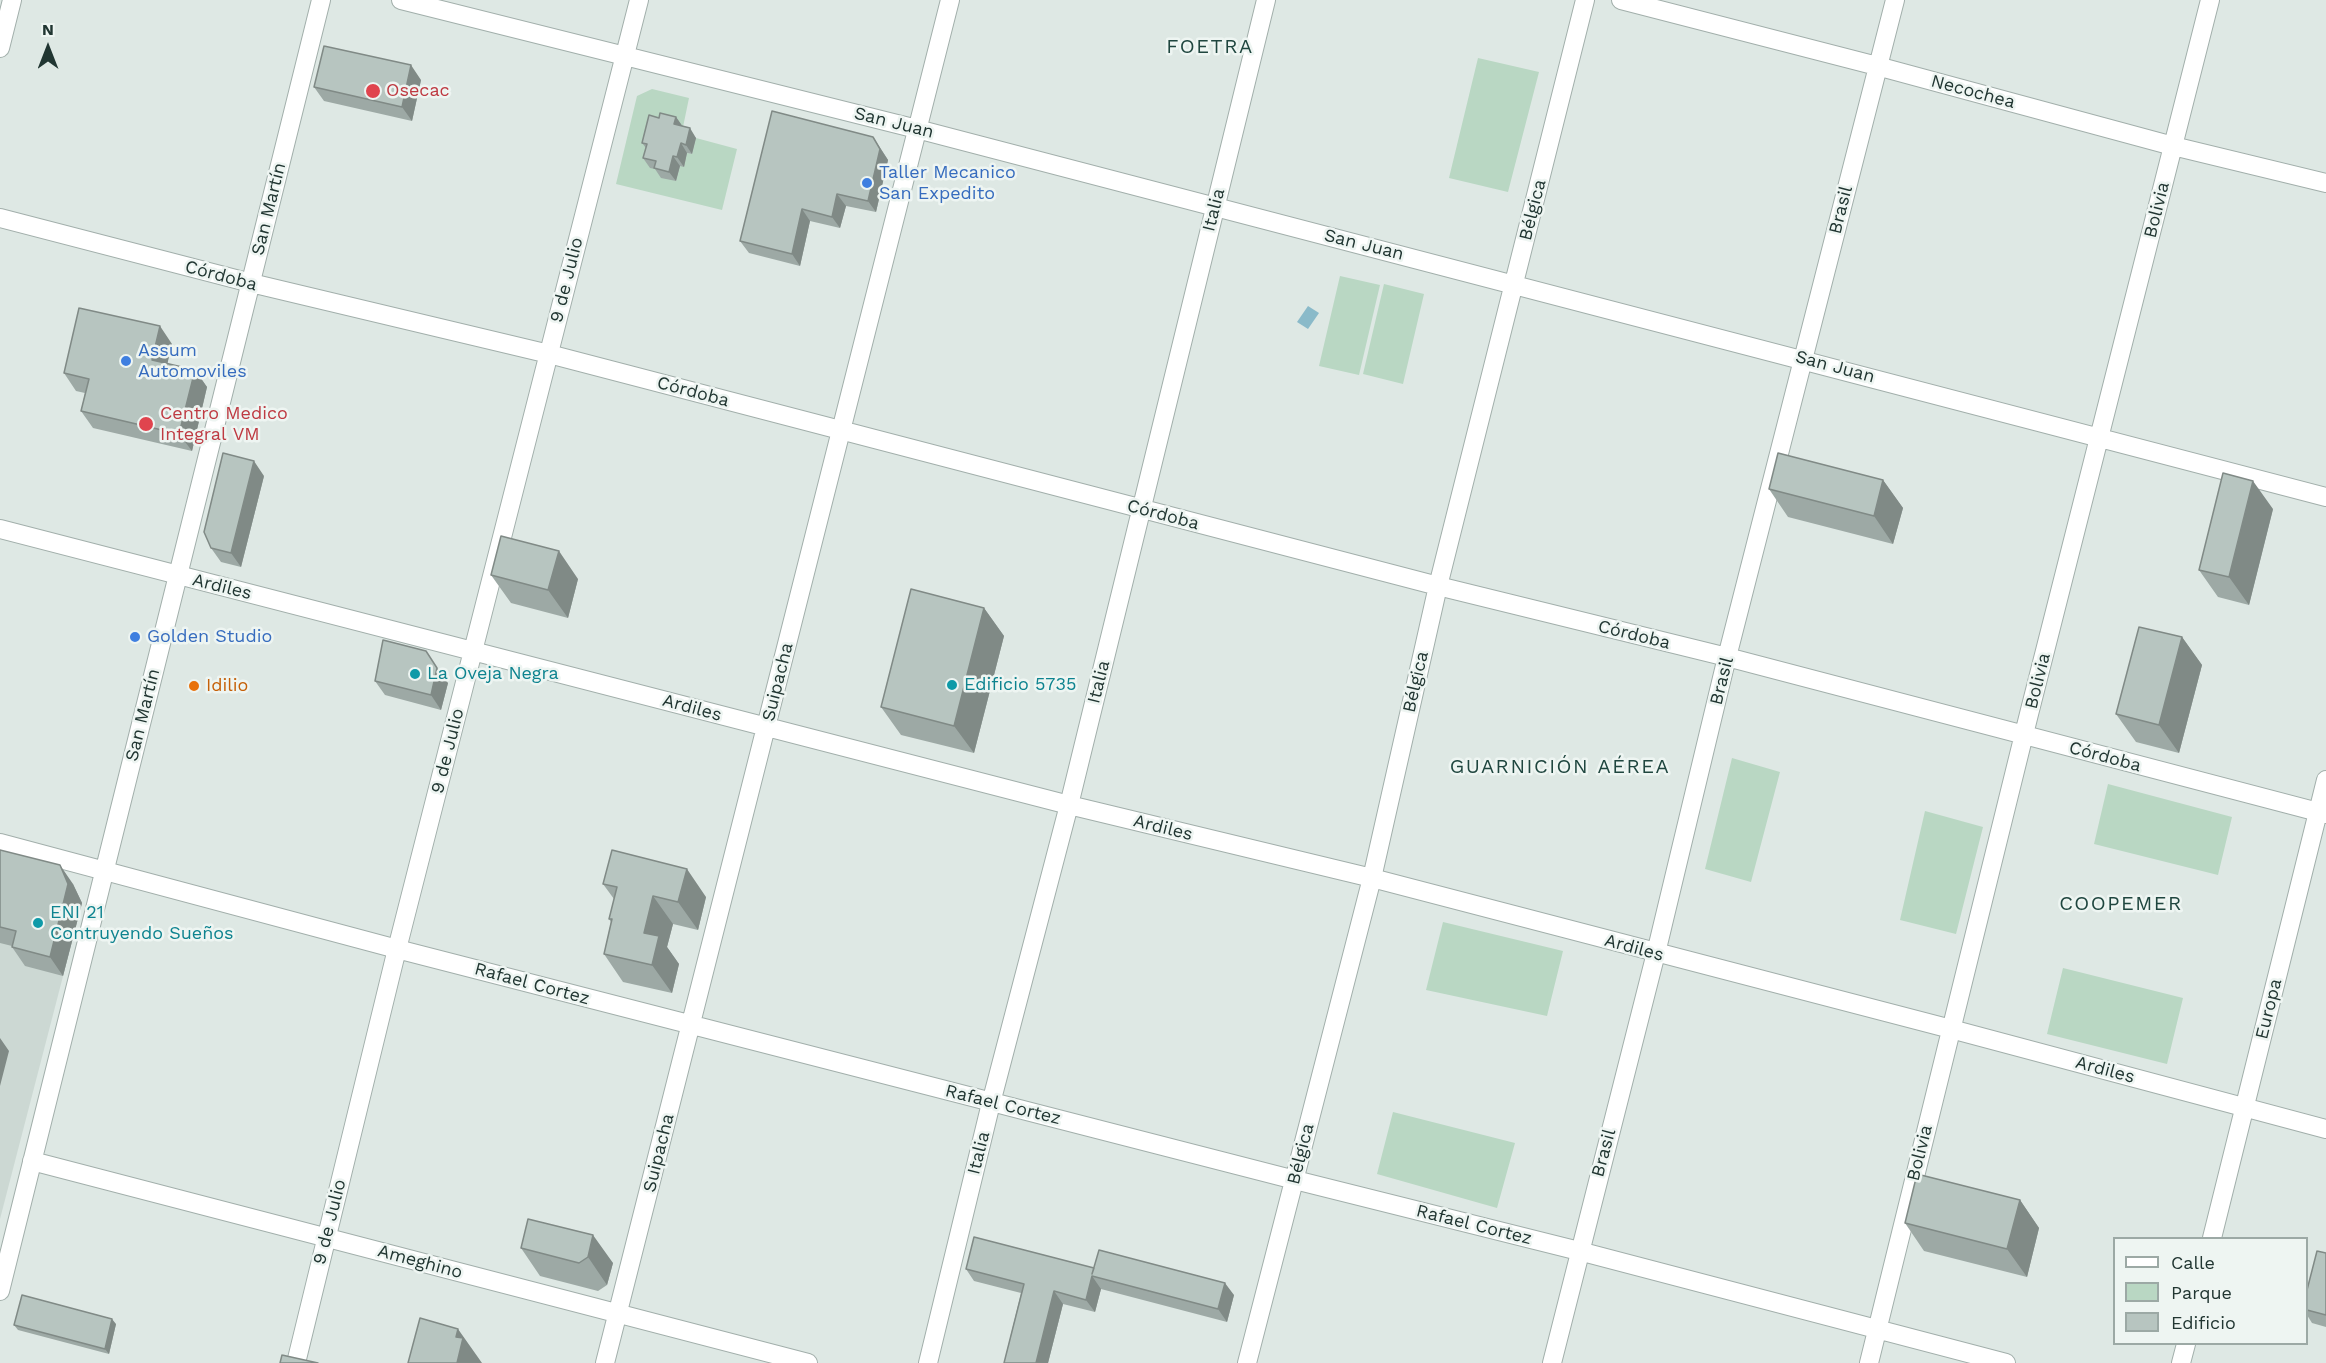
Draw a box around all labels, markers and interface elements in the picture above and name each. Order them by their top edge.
north arrow [18,18,78,78]
text: N [42,20,54,39]
district label: FOETRA [1166,35,1254,59]
street label: Necochea [1929,70,2017,114]
place label: Osecac [386,80,450,102]
marker: Osecac [364,82,382,100]
street label: San Juan [852,103,936,143]
street label: San Martín [247,161,291,257]
place label: Taller Mecanico San Expedito [879,162,1016,204]
marker: Taller Mecanico San Expedito [860,176,874,190]
street label: Bélgica [1515,177,1551,243]
street label: Bolivia [2140,180,2174,240]
street label: Brasil [1825,184,1857,236]
street label: Italia [1198,186,1230,234]
street label: San Juan [1322,225,1406,265]
street label: 9 de Julio [546,235,588,325]
street label: Córdoba [183,256,259,296]
place label: Assum Automoviles [138,340,247,382]
street label: San Juan [1793,346,1877,388]
marker: Assum Automoviles [119,354,133,368]
street label: Córdoba [655,372,731,412]
place label: Centro Medico Integral VM [160,403,288,446]
marker: Centro Medico Integral VM [137,415,155,433]
street label: Córdoba [1125,495,1201,535]
street label: Ardiles [190,569,254,605]
street label: Córdoba [1596,616,1672,654]
place label: Golden Studio [147,626,272,648]
marker: Golden Studio [128,630,142,644]
street label: Suipacha [758,640,798,724]
street label: Bélgica [1398,649,1434,715]
street label: Bolivia [2021,651,2055,711]
street label: Brasil [1706,655,1738,707]
street label: Italia [1083,658,1115,706]
place label: La Oveja Negra [427,663,559,685]
street label: San Martín [121,667,165,763]
marker: La Oveja Negra [408,667,422,681]
place label: Edificio 5735 [964,674,1076,696]
place label: Idilio [206,675,248,697]
marker: Edificio 5735 [945,678,959,692]
marker: Idilio [187,679,201,693]
street label: Ardiles [660,690,724,726]
street label: 9 de Julio [427,706,469,796]
street label: Córdoba [2067,737,2143,777]
district label: GUARNICIÓN AÉREA [1450,755,1670,779]
street label: Ardiles [1131,810,1195,846]
district label: COOPEMER [2059,892,2183,916]
place label: ENI 21 Contruyendo Sueños [50,902,234,944]
marker: ENI 21 Contruyendo Sueños [31,916,45,930]
street label: Ardiles [1602,930,1666,966]
street label: Rafael Cortez [472,958,592,1010]
street label: Europa [2251,976,2287,1042]
street label: Ardiles [2073,1052,2137,1088]
street label: Rafael Cortez [943,1080,1063,1130]
street label: Suipacha [639,1111,679,1195]
street label: Bélgica [1283,1121,1319,1187]
street label: Bolivia [1903,1123,1937,1183]
street label: Brasil [1587,1127,1621,1179]
street label: Italia [963,1129,995,1177]
street label: 9 de Julio [309,1177,351,1267]
street label: Rafael Cortez [1414,1200,1534,1250]
legend [2113,1237,2308,1345]
street label: Ameghino [375,1240,465,1284]
text: Calle [2171,1252,2215,1273]
text: Parque [2171,1282,2232,1303]
text: Edificio [2171,1312,2236,1333]

